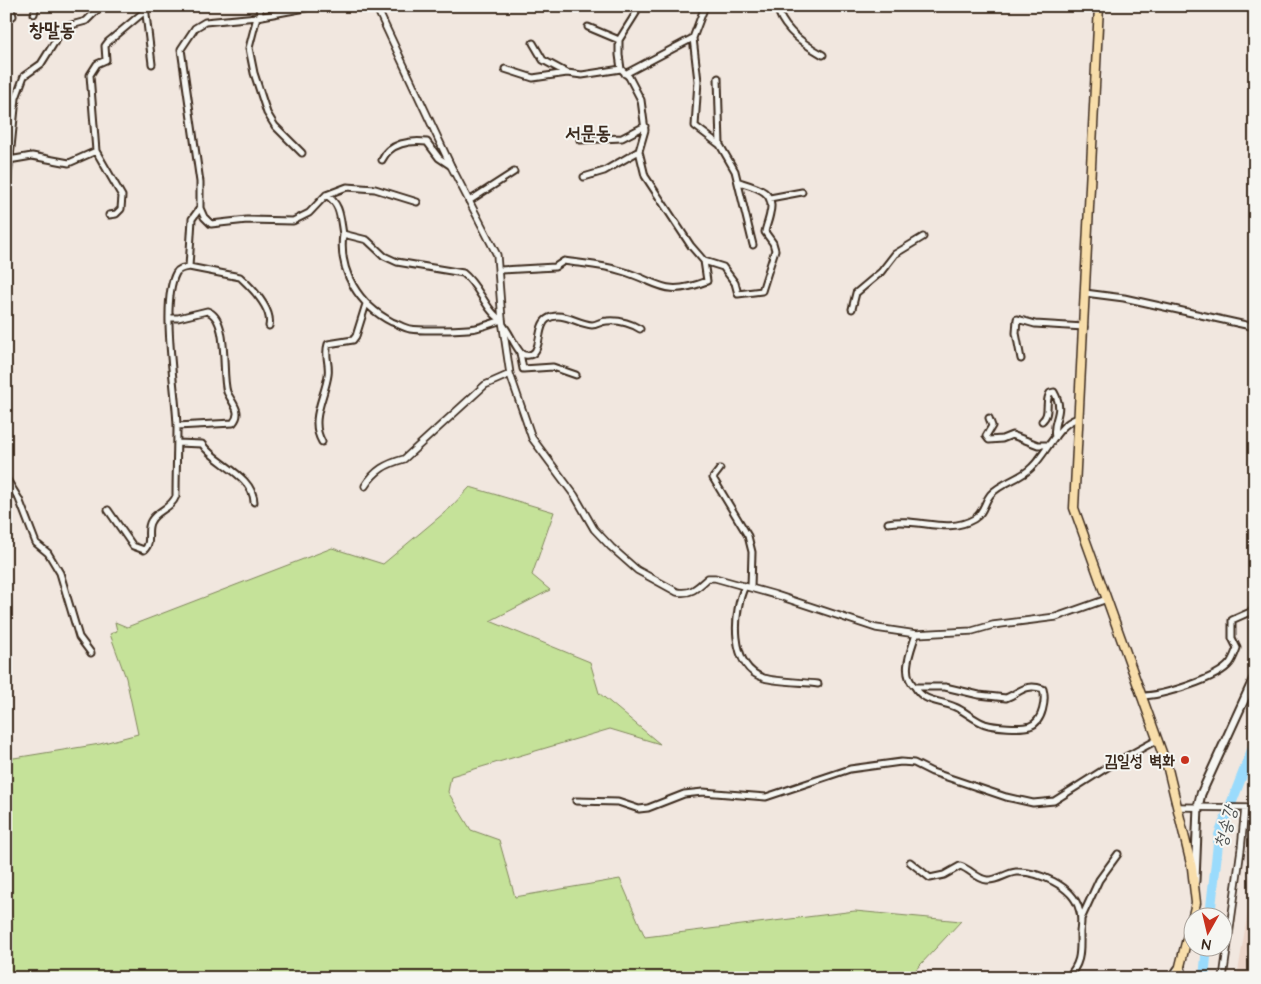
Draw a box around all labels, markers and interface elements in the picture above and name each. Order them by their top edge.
district label: 창말동 [29,17,75,44]
district label: 서문동 [565,120,611,147]
place label: 김일성 벽화 [1104,750,1175,772]
marker: 김일성 벽화 [1179,754,1191,766]
water label: 청송강 [1207,800,1244,851]
north arrow [1184,906,1234,956]
text: N [1200,933,1212,954]

